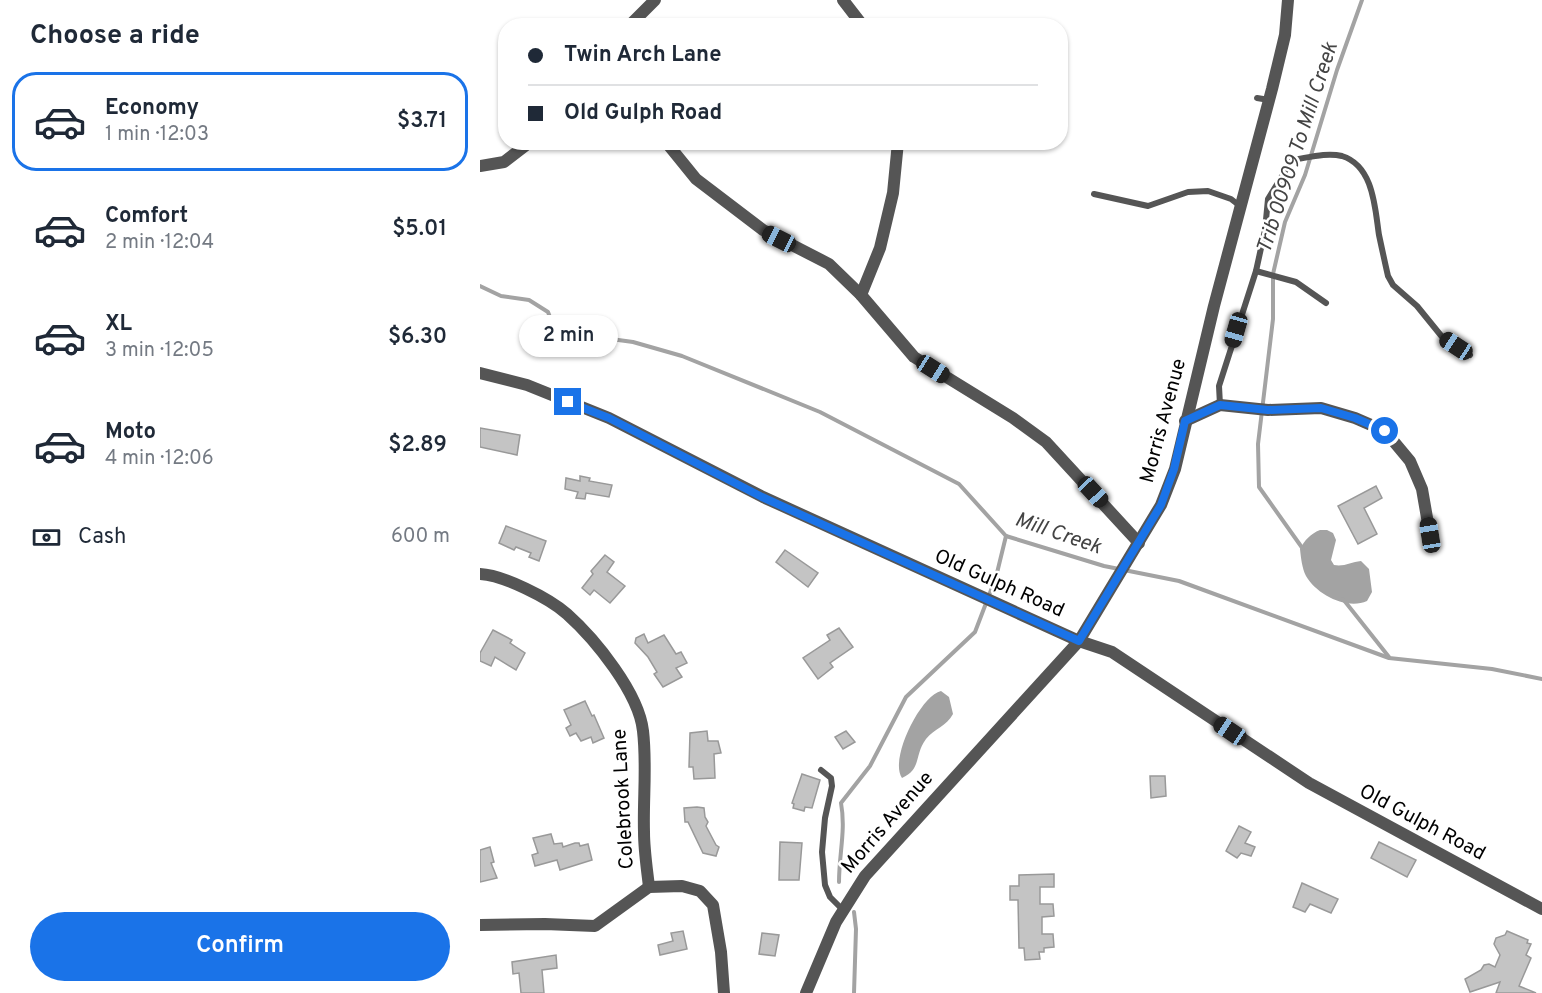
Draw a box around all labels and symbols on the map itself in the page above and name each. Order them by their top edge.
water label: Trib 00909 To Mill Creek [1251,39,1345,257]
car [759,223,799,255]
car [1222,310,1250,350]
callout: 2 min [518,315,618,357]
car [1436,329,1476,363]
car [913,352,953,386]
street label: Morris Avenue [1135,356,1193,486]
route end [554,388,581,415]
route start [1371,417,1398,444]
car [1074,473,1112,511]
water label: Mill Creek [1011,507,1105,561]
car [1418,516,1442,554]
street label: Old Gulph Road [930,544,1068,624]
car [1210,713,1250,749]
street label: Colebrook Lane [607,728,641,870]
street label: Morris Avenue [836,766,940,880]
street label: Old Gulph Road [1354,779,1490,867]

